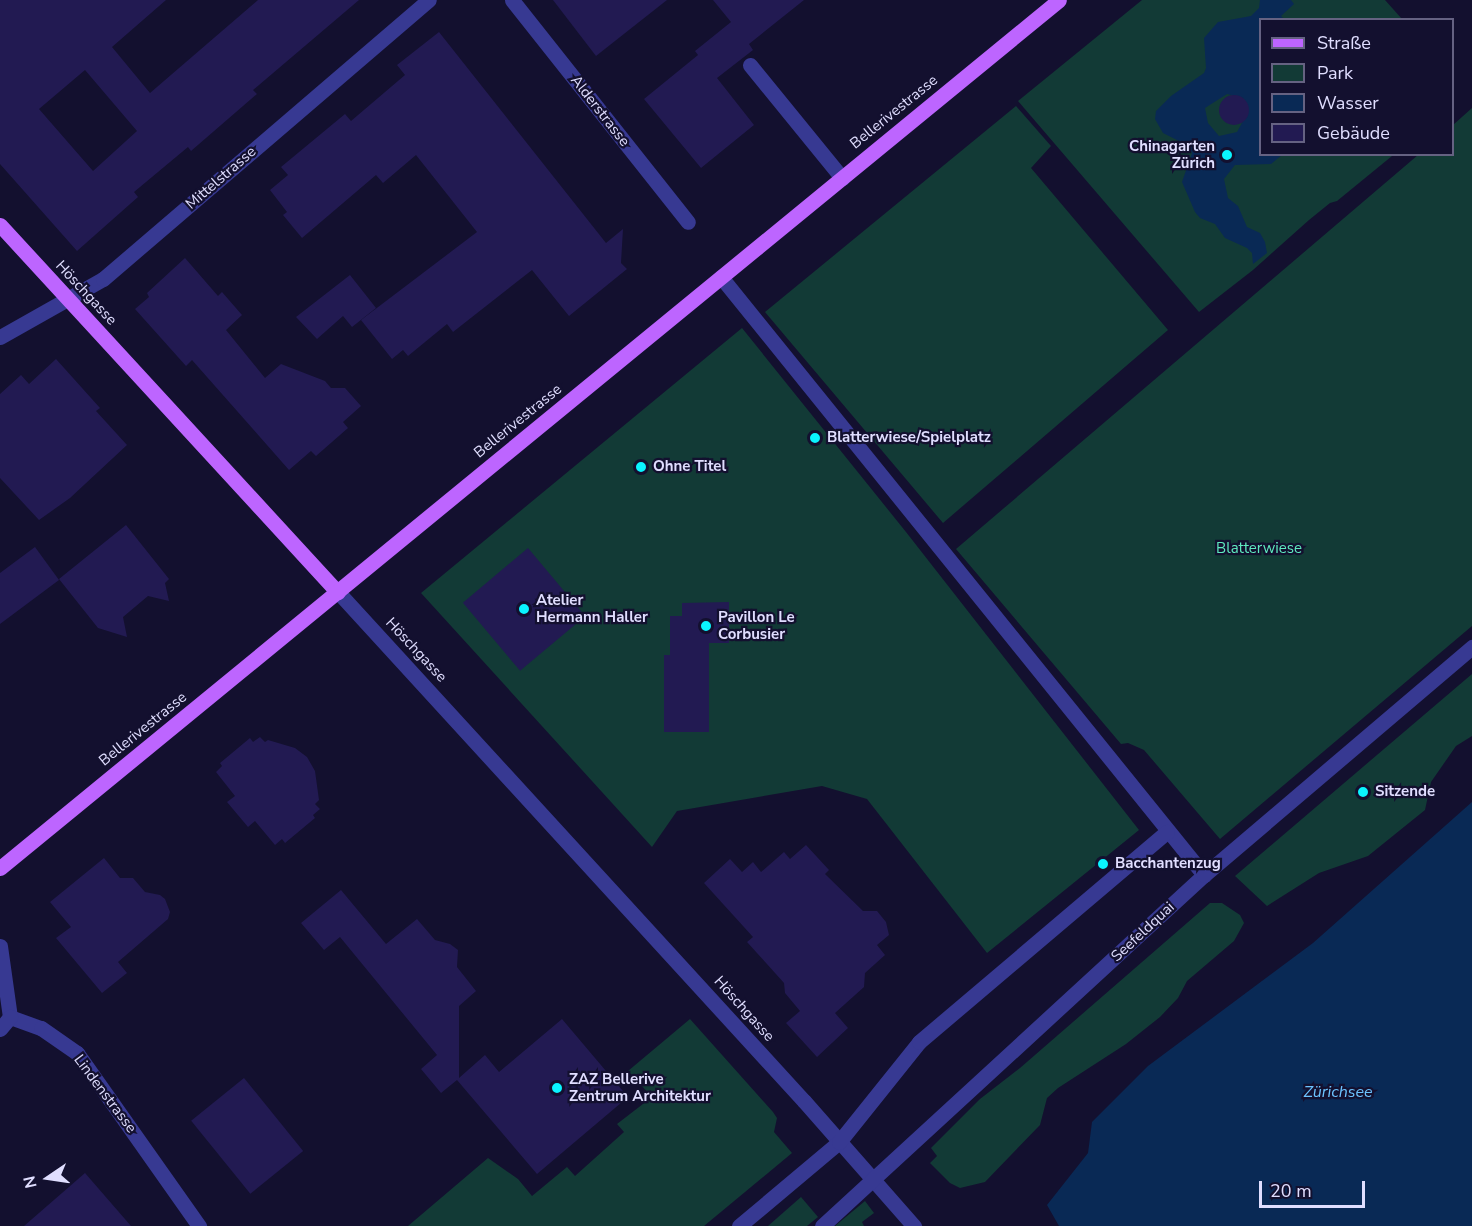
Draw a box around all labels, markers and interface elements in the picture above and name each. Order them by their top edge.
legend [1259,18,1454,156]
text: Straße [1317,31,1371,55]
text: Park [1317,61,1353,85]
street label: Bellerivestrasse [847,71,941,153]
street label: Alderstrasse [567,72,633,150]
text: Wasser [1317,91,1379,115]
text: Gebäude [1317,121,1390,145]
place label: Chinagarten Zürich [1129,137,1215,172]
street label: Mittelstrasse [182,143,260,213]
marker: Chinagarten Zürich [1220,148,1234,162]
street label: Höschgasse [52,257,120,329]
street label: Bellerivestrasse [471,380,565,462]
place label: Blatterwiese/Spielplatz [827,429,991,447]
marker: Blatterwiese/Spielplatz [808,431,822,445]
place label: Ohne Titel [653,458,726,476]
marker: Ohne Titel [634,460,648,474]
park label: Blatterwiese [1216,540,1302,558]
place label: Atelier Hermann Haller [536,591,648,626]
marker: Atelier Hermann Haller [517,602,531,616]
place label: Pavillon Le Corbusier [718,608,795,643]
street label: Höschgasse [382,614,450,686]
marker: Pavillon Le Corbusier [699,619,713,633]
street label: Bellerivestrasse [96,688,190,770]
place label: Sitzende [1375,783,1435,801]
marker: Sitzende [1356,785,1370,799]
place label: Bacchantenzug [1115,855,1221,873]
marker: Bacchantenzug [1096,857,1110,871]
street label: Seefeldquai [1108,898,1178,966]
street label: Höschgasse [710,973,778,1045]
street label: Lindenstrasse [70,1051,140,1137]
place label: ZAZ Bellerive Zentrum Architektur [569,1070,711,1105]
marker: ZAZ Bellerive Zentrum Architektur [550,1081,564,1095]
water label: Zürichsee [1304,1082,1372,1102]
north arrow [18,1148,78,1208]
scale bar [1262,1169,1368,1207]
text: N [18,1174,43,1190]
text: 20 m [1270,1179,1312,1203]

